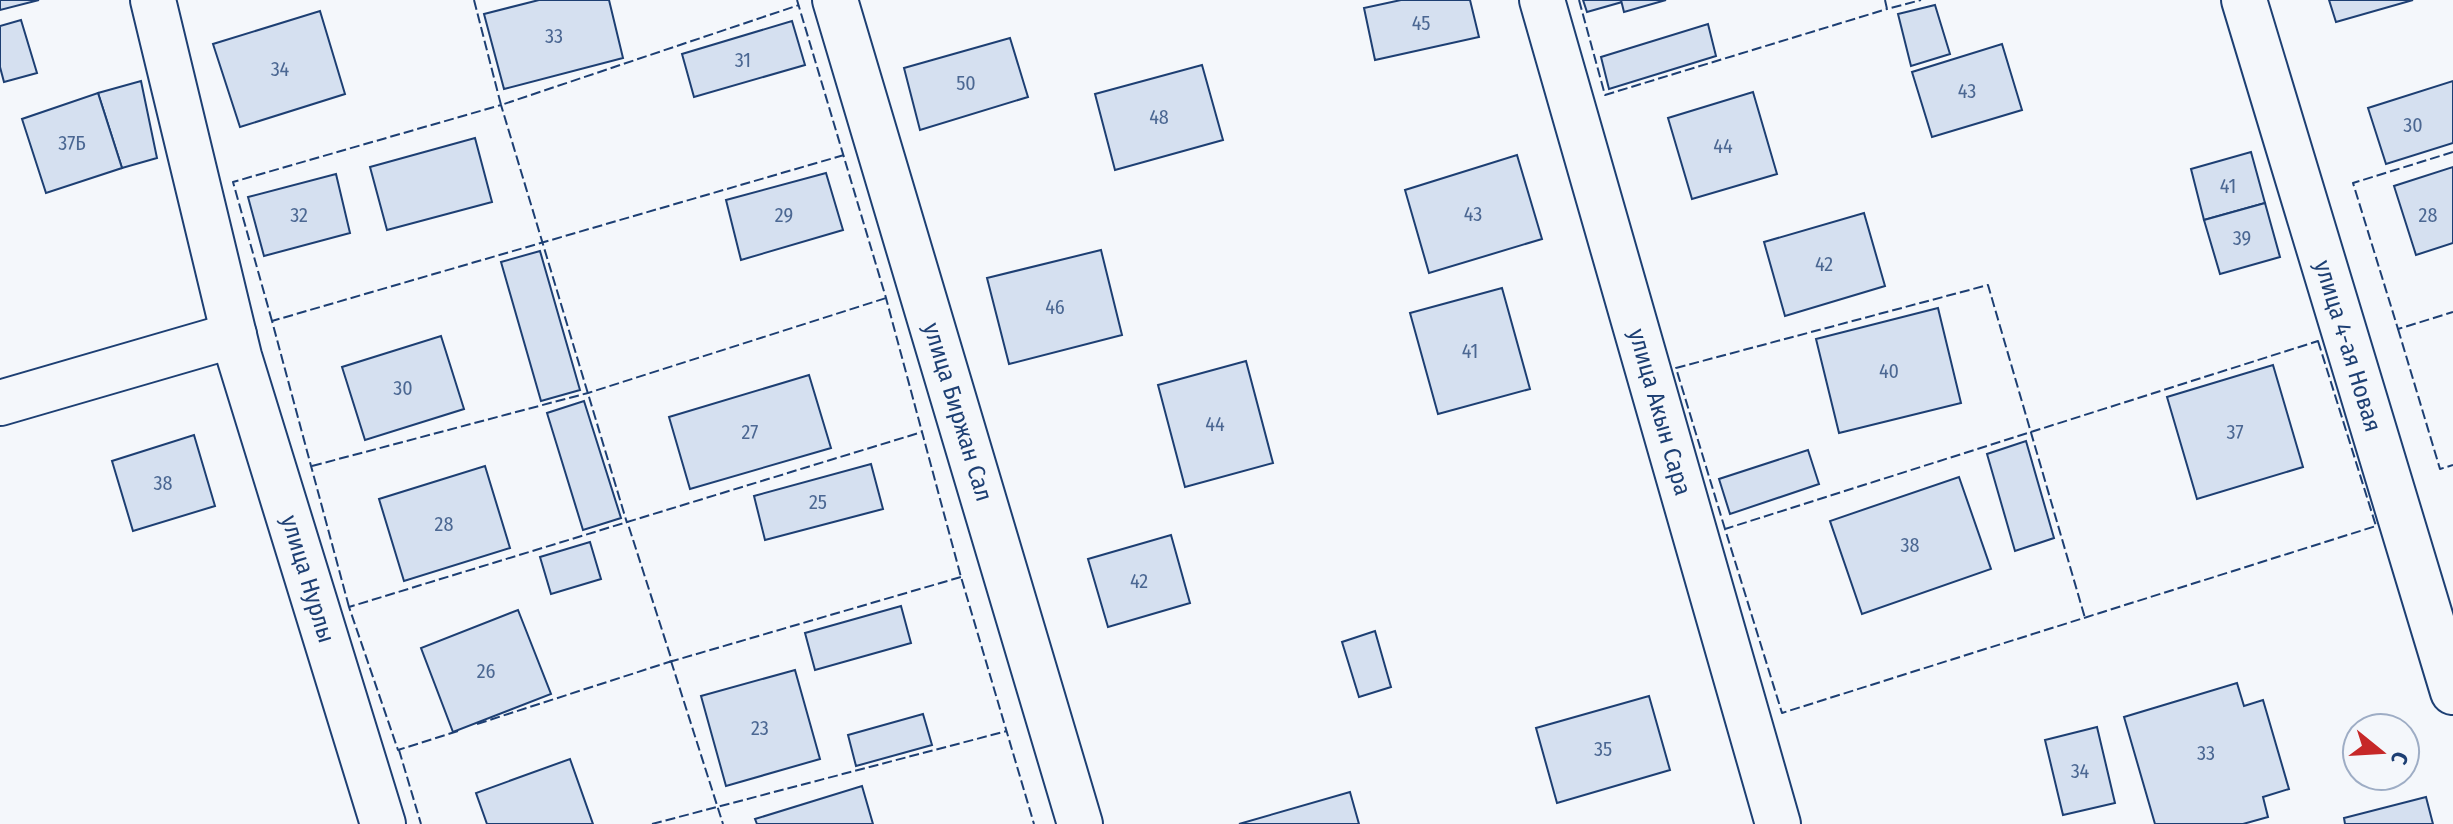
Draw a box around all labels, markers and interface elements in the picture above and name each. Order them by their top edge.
house number: 45 [1412,11,1430,35]
house number: 33 [545,24,563,48]
house number: 31 [735,48,751,72]
house number: 34 [271,57,290,81]
house number: 50 [956,71,976,95]
house number: 43 [1958,79,1976,103]
house number: 48 [1149,105,1169,129]
house number: 30 [2403,113,2423,137]
house number: 37Б [58,131,86,155]
house number: 44 [1713,134,1733,158]
house number: 41 [2220,174,2236,198]
house number: 43 [1464,202,1482,226]
house number: 32 [290,203,308,227]
house number: 29 [775,203,793,227]
house number: 28 [2419,203,2437,227]
house number: 39 [2233,226,2251,250]
house number: 42 [1815,252,1833,276]
street label: улица 4-ая Новая [2309,257,2387,435]
house number: 46 [1045,295,1065,319]
street label: улица Биржан Сал [918,319,998,505]
street label: улица Акын Сара [1623,325,1697,499]
house number: 41 [1462,339,1478,363]
house number: 40 [1879,359,1899,383]
house number: 30 [393,376,413,400]
house number: 44 [1205,412,1225,436]
house number: 27 [742,420,758,444]
house number: 37 [2226,420,2244,444]
house number: 38 [153,471,173,495]
house number: 25 [809,490,827,514]
street label: улица Нурлы [275,512,341,646]
house number: 28 [435,512,453,536]
house number: 38 [1900,533,1920,557]
house number: 42 [1130,569,1148,593]
house number: 26 [477,659,495,683]
north arrow [2341,712,2421,792]
house number: 23 [751,716,769,740]
house number: 35 [1594,737,1612,761]
house number: 33 [2197,741,2215,765]
text: С [2385,748,2414,768]
house number: 34 [2071,759,2090,783]

